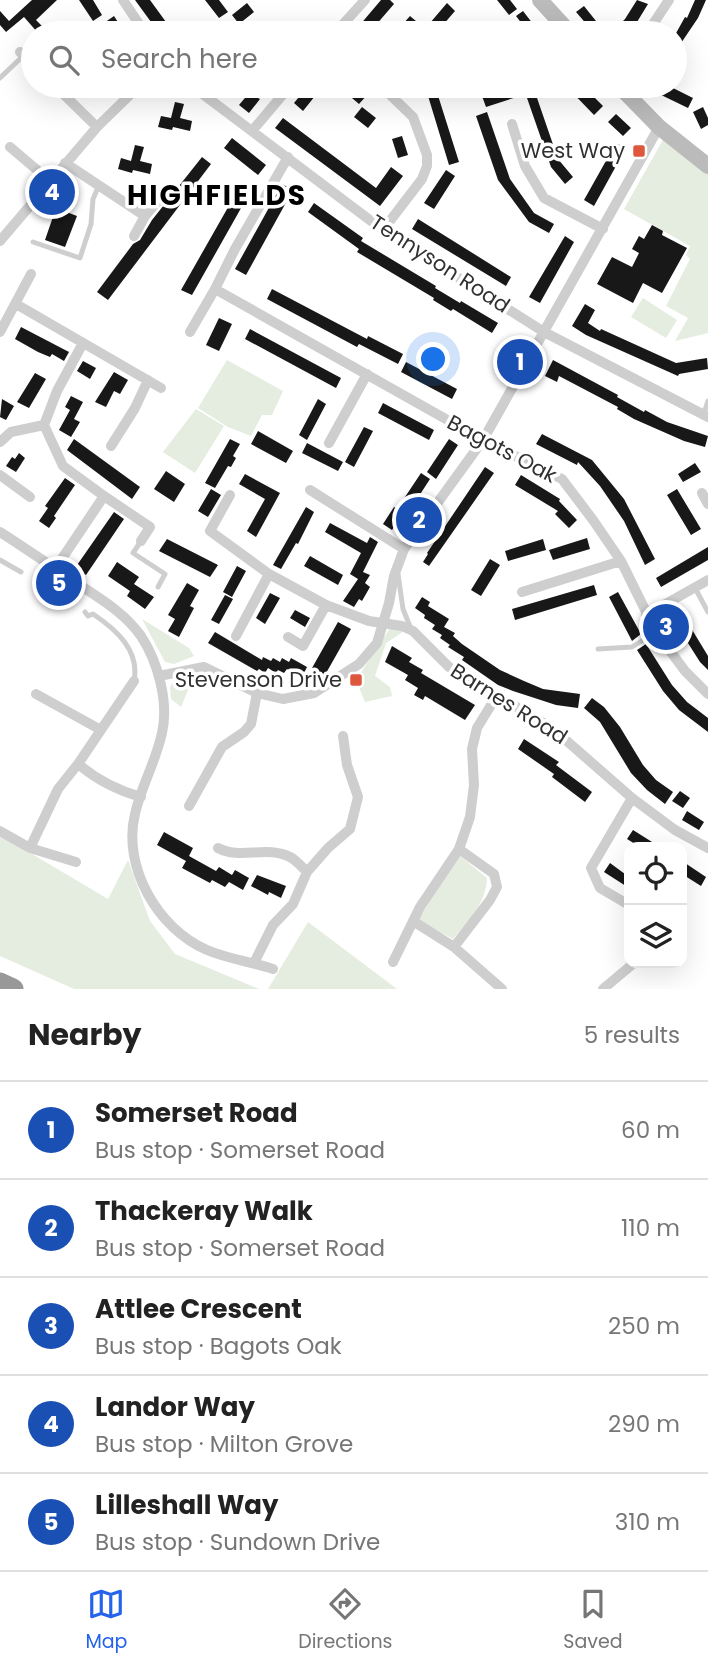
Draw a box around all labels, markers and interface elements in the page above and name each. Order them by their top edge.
search box [21,21,687,98]
icon: search [45,41,83,79]
text: Search here [101,41,258,77]
place label: West Way [521,136,625,165]
marker: West Way [631,143,647,159]
pin: 4 [29,166,75,218]
district label: HIGHFIELDS [127,176,307,215]
street label: Tennyson Road [365,208,516,320]
pin: 1 [497,336,543,388]
your location [416,342,450,376]
street label: Bagots Oak [442,407,562,490]
pin: 2 [396,494,442,546]
pin: 5 [36,557,82,609]
pin: 3 [643,601,689,653]
street label: Barnes Road [445,656,573,751]
place label: Stevenson Drive [175,665,342,694]
marker: Stevenson Drive [348,672,364,688]
map controls [624,842,687,968]
button: locate [624,842,687,905]
button: layers [624,905,687,968]
text: Nearby [28,1013,142,1056]
text: 5 results [584,1019,680,1051]
text: Somerset Road [95,1095,298,1131]
text: 1 [47,1114,55,1146]
text: 60 m [621,1114,680,1146]
text: Bus stop · Somerset Road [95,1134,385,1166]
text: Thackeray Walk [95,1193,313,1229]
text: 2 [44,1212,58,1244]
text: 110 m [621,1212,680,1244]
text: Bus stop · Somerset Road [95,1232,385,1264]
text: Attlee Crescent [95,1291,302,1327]
text: 3 [44,1310,58,1342]
text: 250 m [608,1310,680,1342]
text: Bus stop · Bagots Oak [95,1330,342,1362]
text: Landor Way [95,1389,255,1425]
text: 4 [43,1408,59,1440]
text: 290 m [608,1408,680,1440]
text: Bus stop · Milton Grove [95,1428,353,1460]
text: Lilleshall Way [95,1487,278,1523]
text: 5 [44,1506,58,1538]
text: 310 m [615,1506,680,1538]
text: Bus stop · Sundown Drive [95,1526,380,1558]
tab: Map [85,1585,127,1656]
tab: Directions [298,1585,393,1656]
tab: Saved [563,1585,623,1656]

